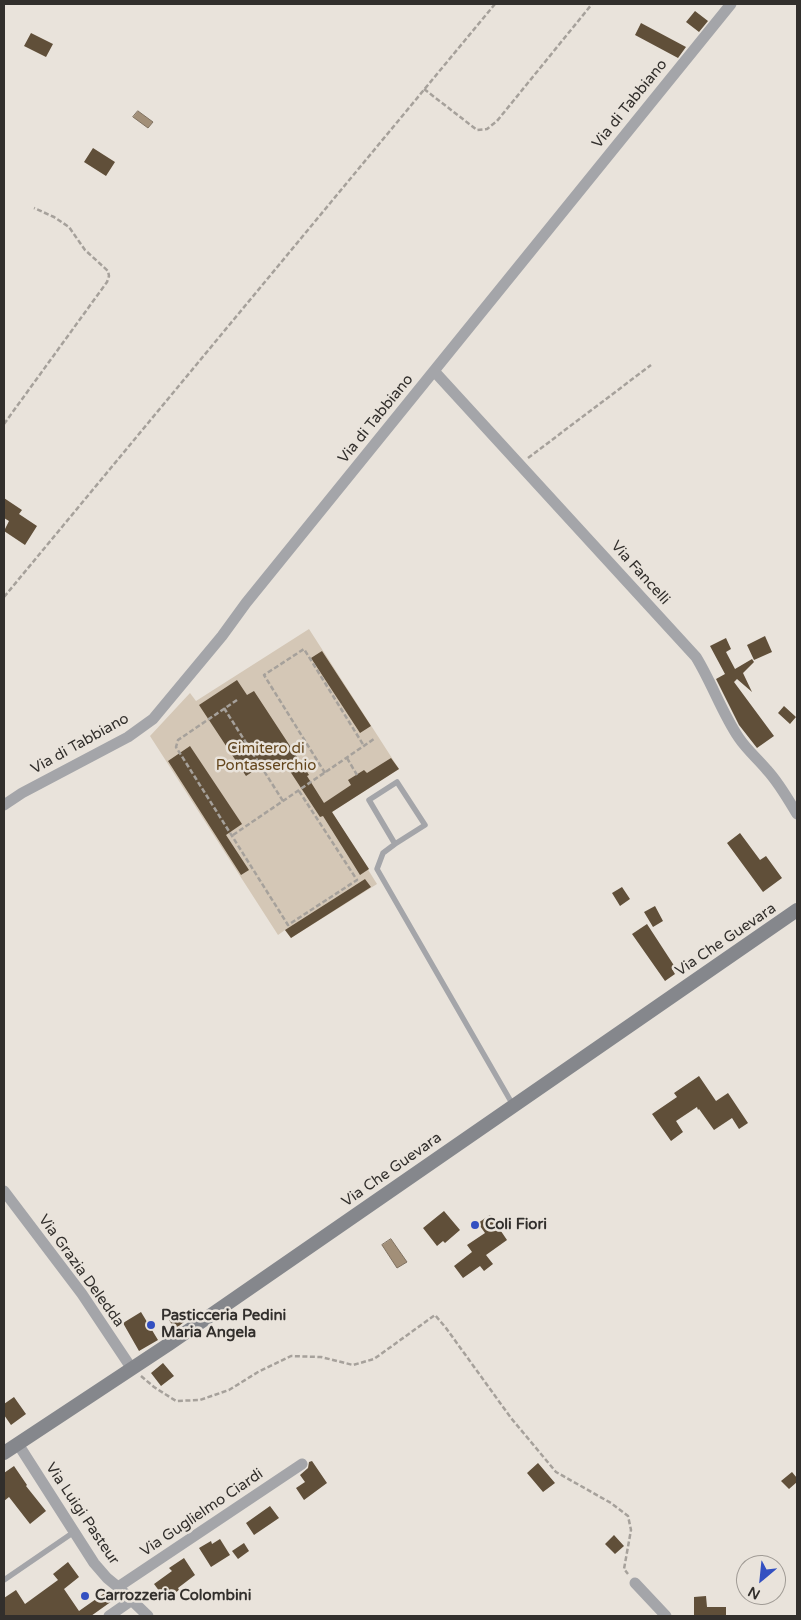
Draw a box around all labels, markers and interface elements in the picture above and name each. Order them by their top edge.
street label: Via di Tabbiano [589,56,671,152]
street label: Via di Tabbiano [335,371,417,467]
street label: Via Fancelli [607,537,673,609]
street label: Via di Tabbiano [28,710,132,778]
park label: Cimitero di Pontasserchio [216,740,316,775]
street label: Via Che Guevara [672,900,780,980]
street label: Via Che Guevara [339,1129,445,1211]
street label: Via Grazia Deledda [34,1211,128,1331]
place label: Coli Fiori [485,1216,547,1234]
marker: Coli Fiori [469,1219,481,1231]
place label: Pasticceria Pedini Maria Angela [161,1307,286,1342]
marker: Pasticceria Pedini Maria Angela [145,1319,157,1331]
street label: Via Luigi Pasteur [41,1460,123,1568]
street label: Via Guglielmo Ciardi [137,1465,267,1561]
north arrow [736,1555,786,1605]
text: N [745,1583,763,1603]
place label: Carrozzeria Colombini [95,1587,251,1605]
marker: Carrozzeria Colombini [79,1590,91,1602]

